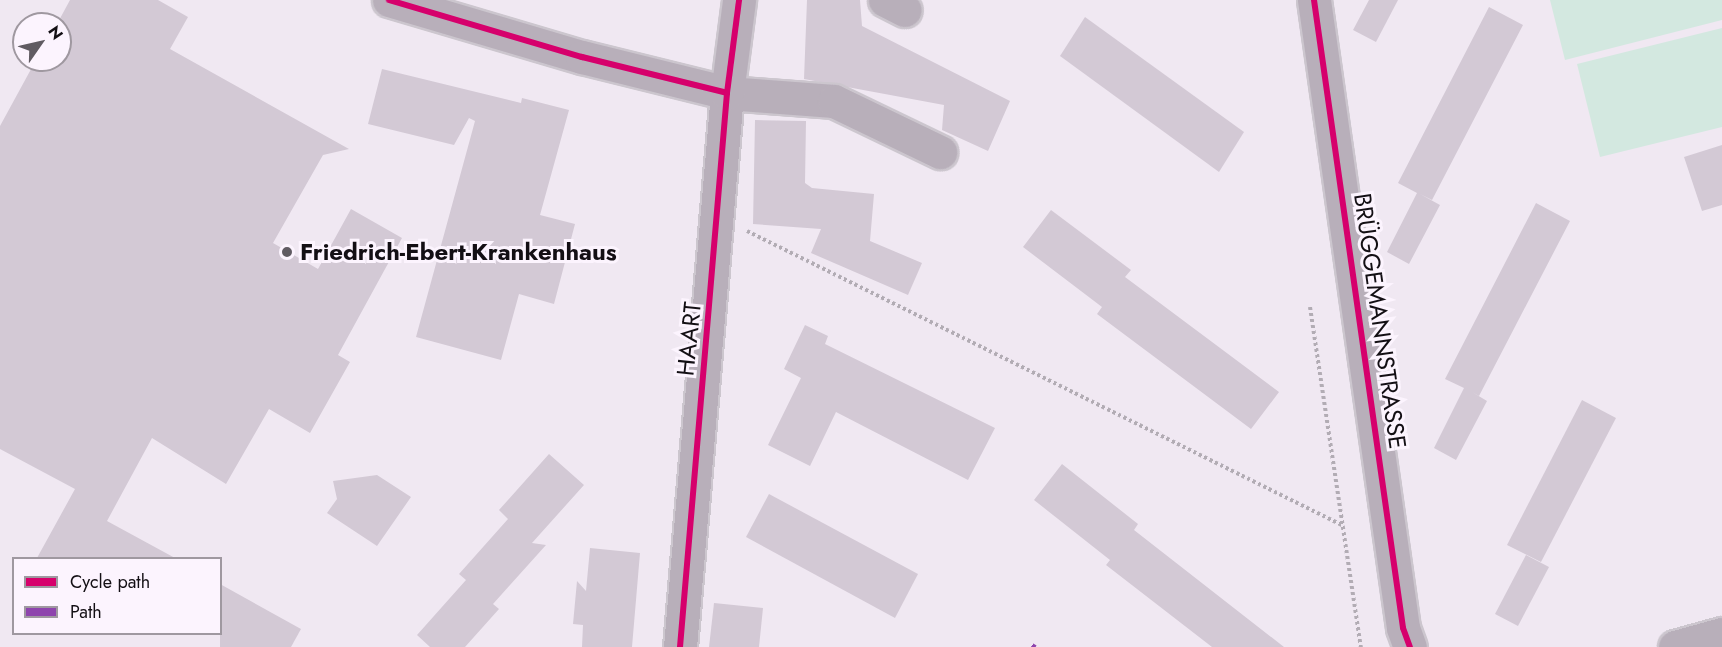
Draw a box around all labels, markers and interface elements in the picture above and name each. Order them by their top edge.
north arrow [12,12,72,72]
text: N [43,21,69,44]
street label: BRÜGGEMANNSTRASSE [1348,191,1412,451]
place label: Friedrich-Ebert-Krankenhaus [300,238,617,266]
marker: Friedrich-Ebert-Krankenhaus [278,243,296,261]
street label: HAART [671,301,707,377]
legend [12,557,222,635]
text: Cycle path [70,569,150,595]
text: Path [70,599,102,625]

